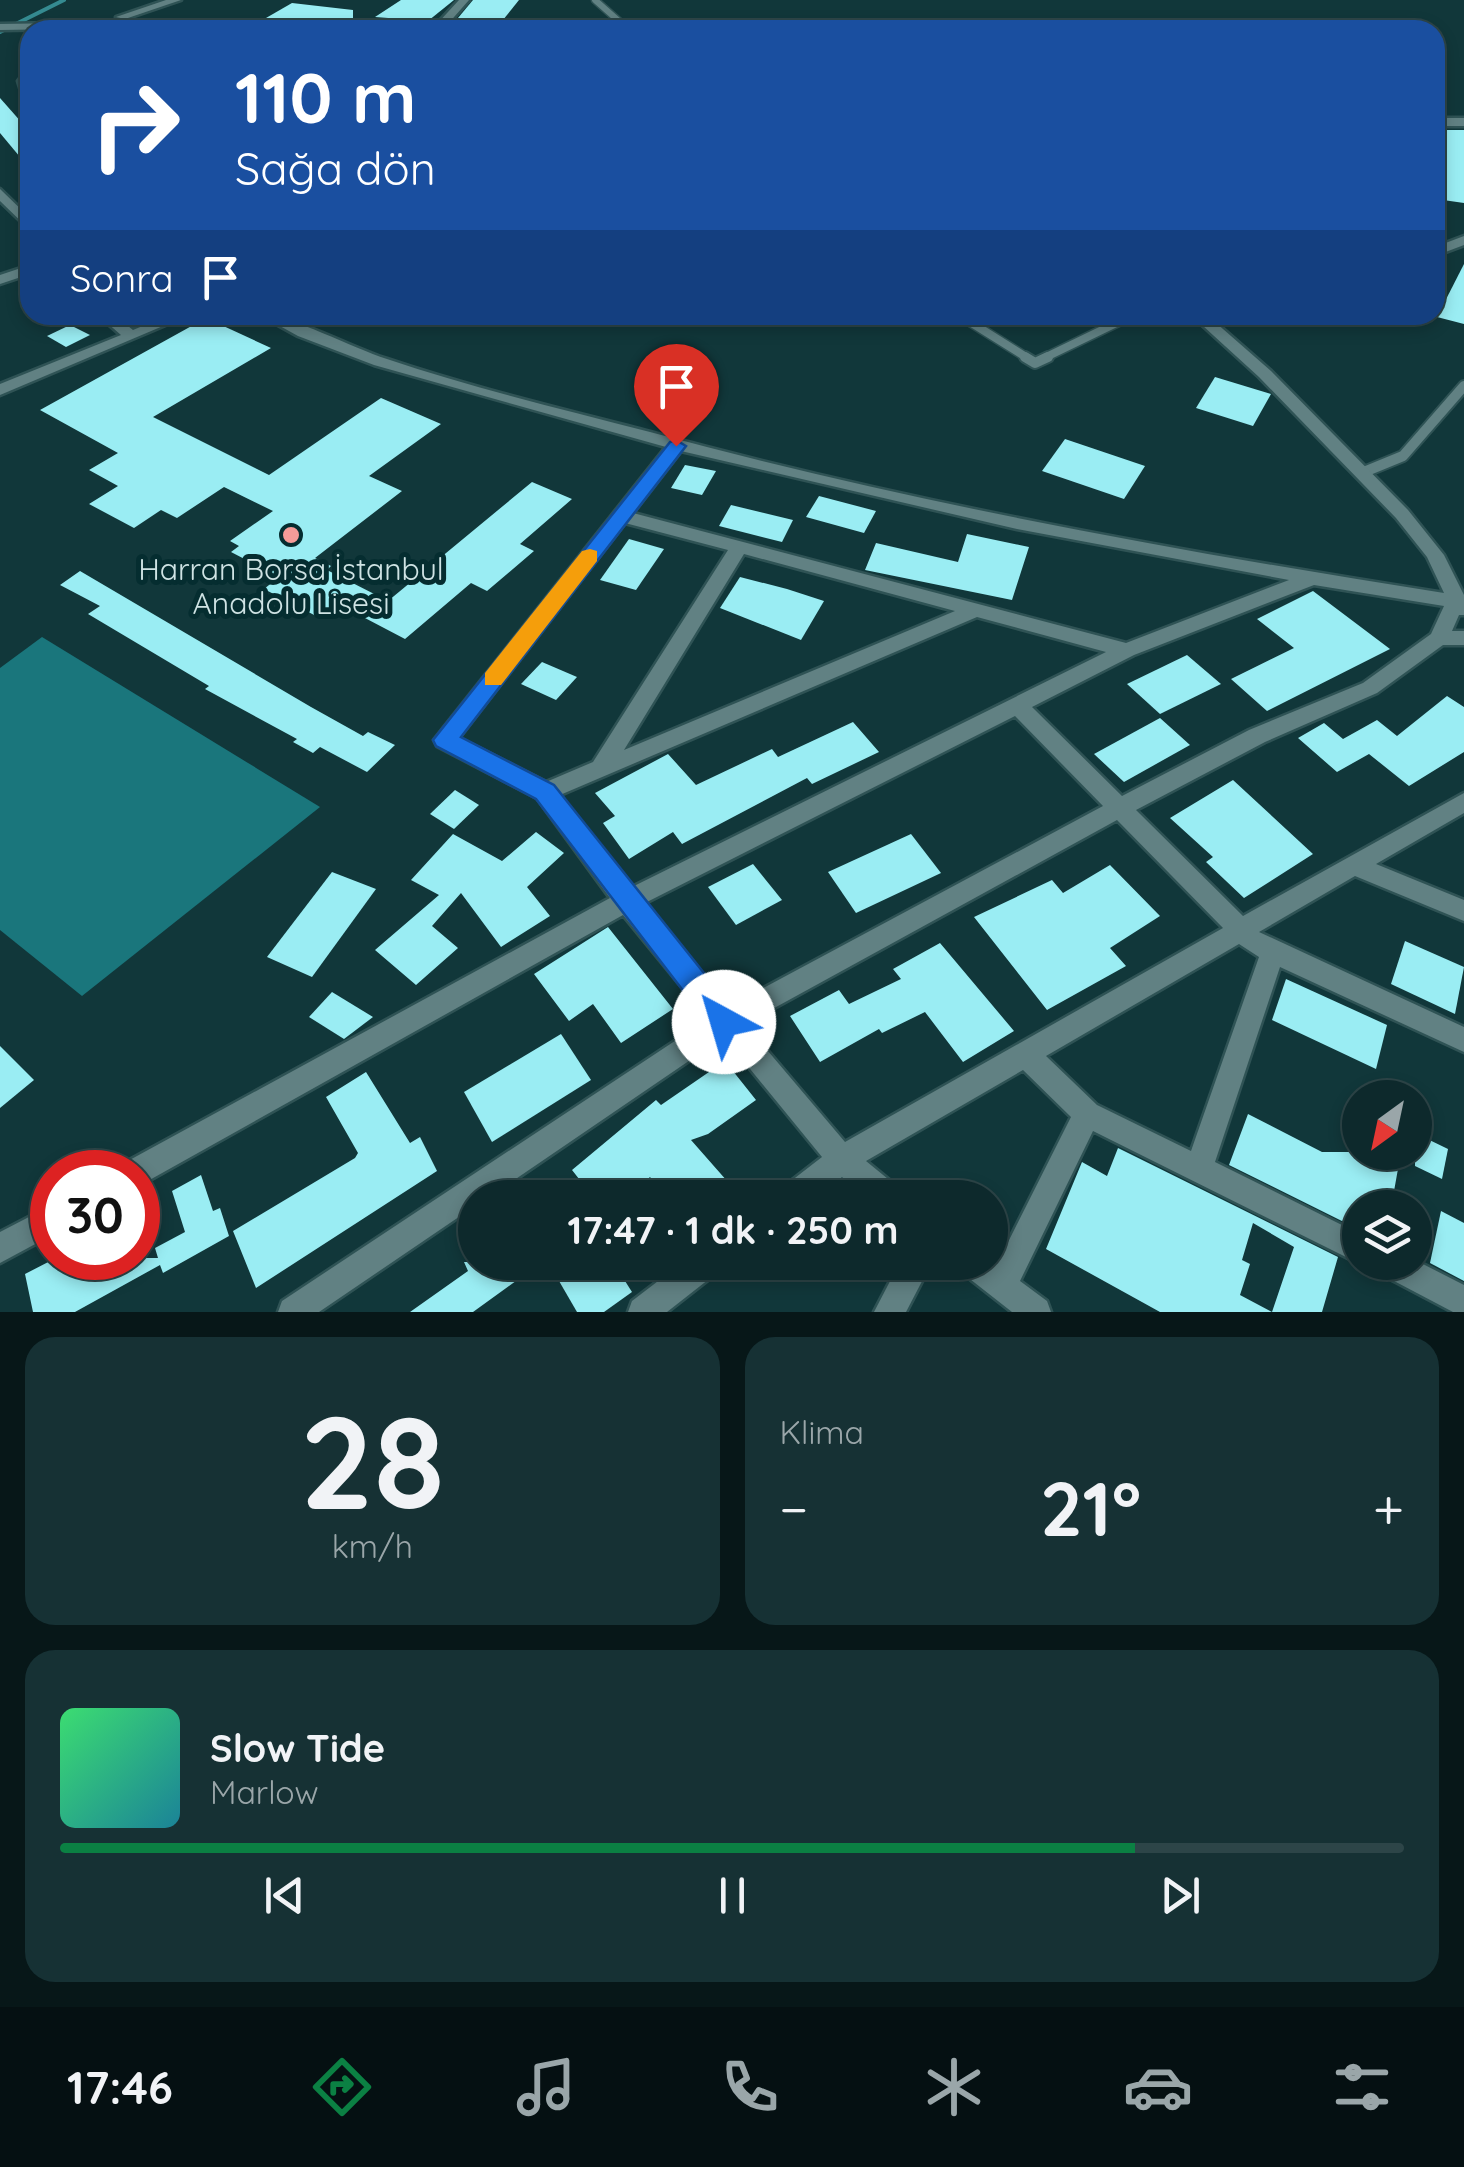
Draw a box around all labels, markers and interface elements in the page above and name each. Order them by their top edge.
text: 110 m [235,53,417,141]
icon: right [70,60,200,190]
text: Sağa dön [235,140,436,196]
icon: arrive [193,250,248,305]
text: Sonra [70,254,173,302]
pin [634,344,719,447]
icon: arrive [649,359,704,414]
marker: Harran Borsa İstanbul Anadolu Lisesi [280,524,302,546]
place label: Harran Borsa İstanbul Anadolu Lisesi [138,550,444,622]
position arrow [672,970,776,1074]
north arrow [1342,1080,1432,1170]
map controls [1342,1080,1432,1280]
speed limit sign: 30 [30,1150,160,1280]
button: layers [1342,1190,1432,1280]
text: 17:47 · 1 dk · 250 m [568,1206,898,1254]
text: 28 [300,1379,445,1542]
text: Klima [780,1412,864,1452]
text: 21° [1040,1461,1141,1555]
text: − [780,1474,808,1543]
text: + [1373,1474,1404,1543]
text: km/h [332,1526,413,1566]
text: Slow Tide [210,1724,385,1772]
text: Marlow [210,1772,319,1812]
icon: previous [257,1868,312,1923]
icon: pause [705,1868,760,1923]
icon: next [1153,1868,1208,1923]
icon: directions [307,2052,377,2122]
icon: music [511,2052,581,2122]
icon: phone [715,2052,785,2122]
icon: climate [919,2052,989,2122]
icon: car [1123,2052,1193,2122]
icon: filters [1327,2052,1397,2122]
text: 17:46 [67,2059,173,2115]

